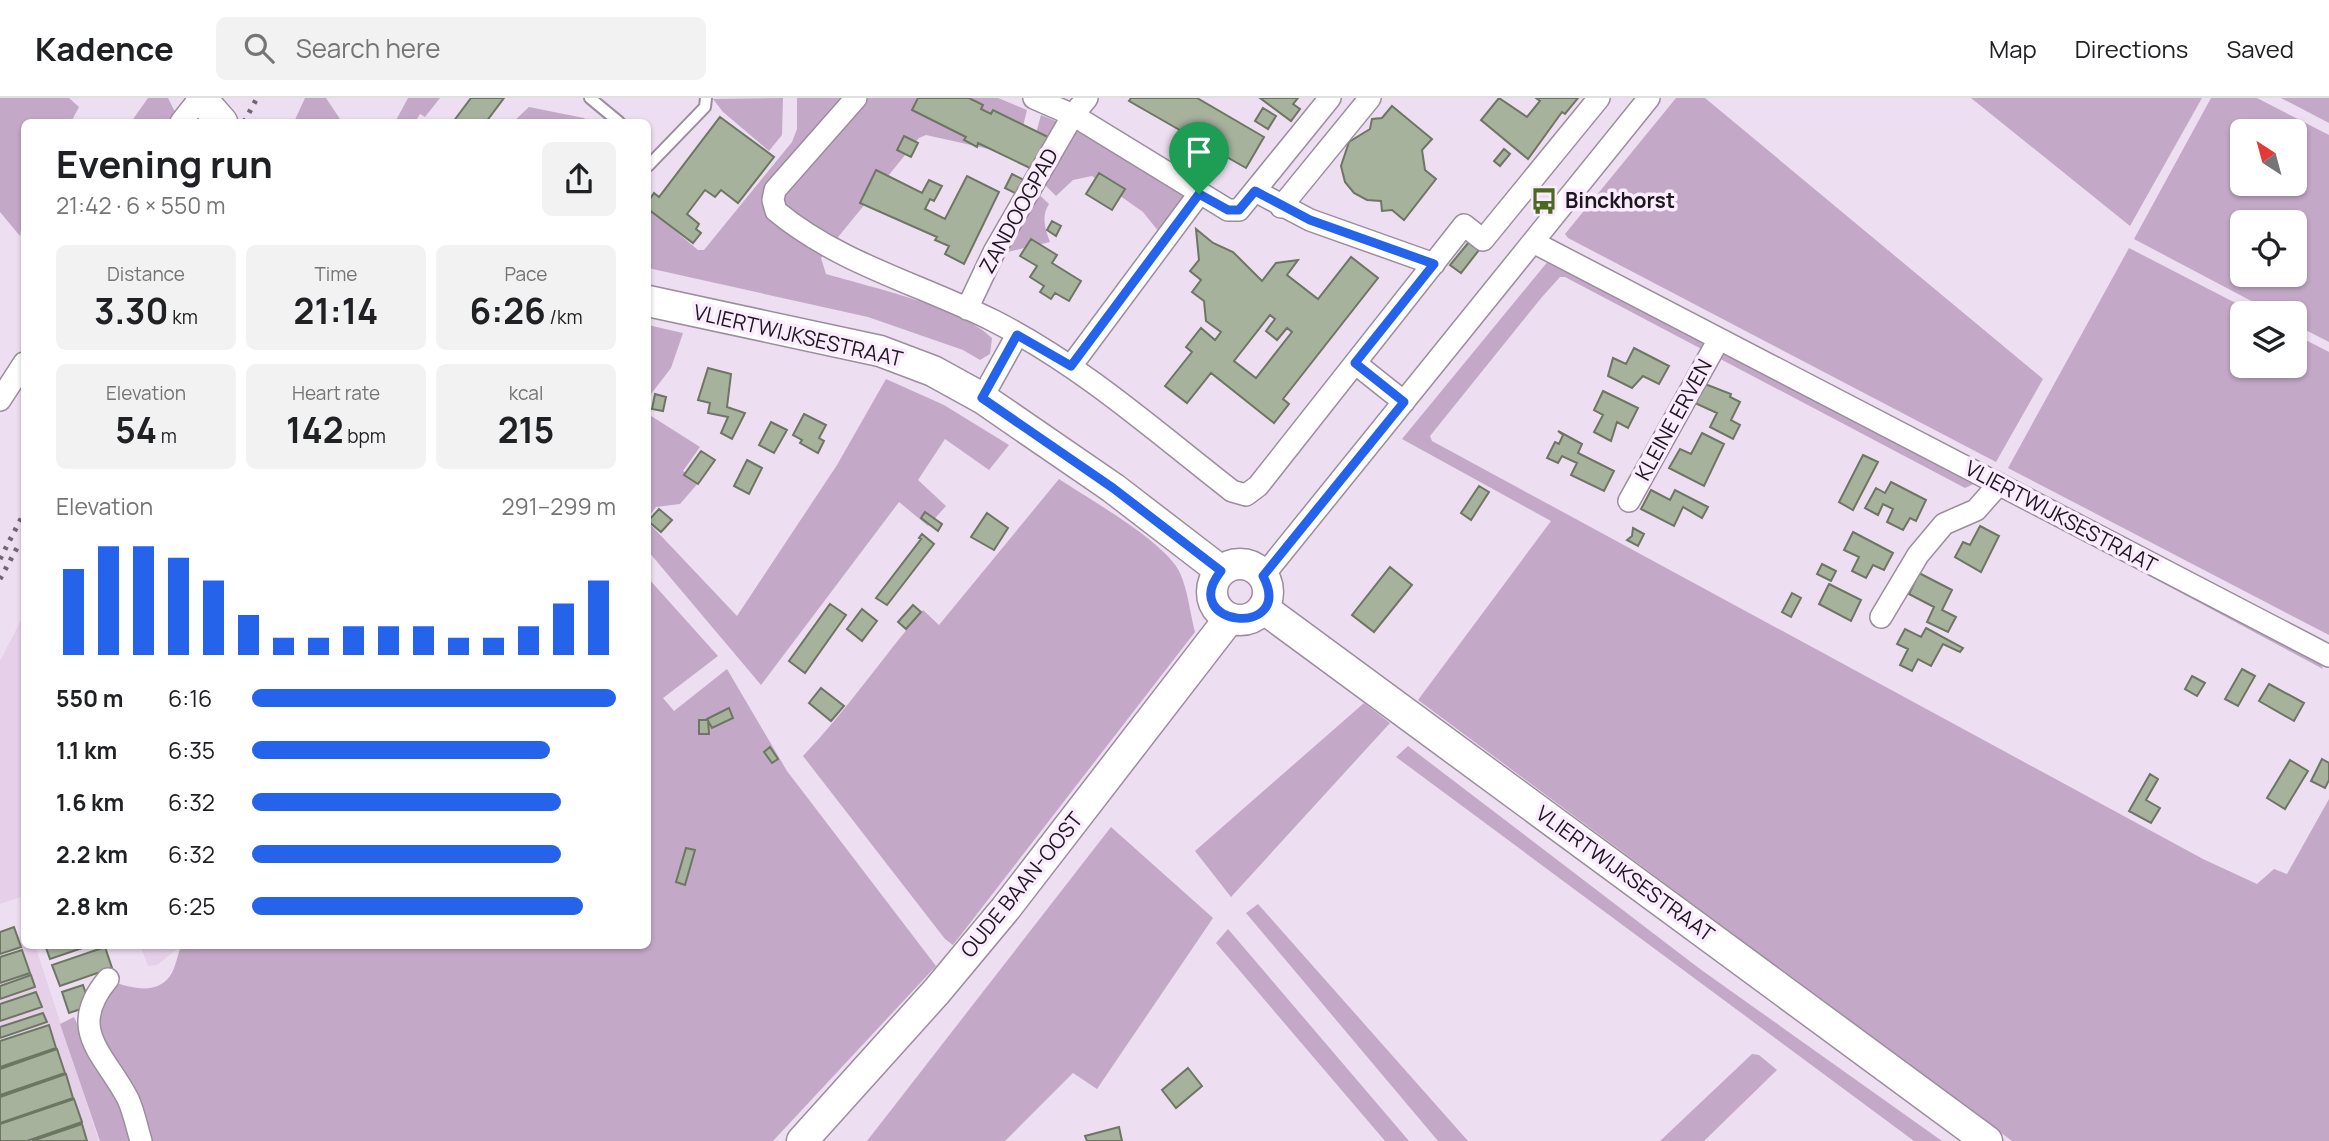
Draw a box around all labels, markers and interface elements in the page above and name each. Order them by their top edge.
search box [216,17,706,80]
text: Kadence [35,26,174,71]
icon: search [240,29,278,67]
text: Search here [296,30,440,66]
text: Map [1989,32,2037,65]
text: Directions [2075,32,2188,65]
text: Saved [2226,32,2294,65]
north arrow [2230,119,2306,196]
map controls [2230,119,2307,378]
pin [1169,122,1229,194]
icon: arrive [1180,133,1218,171]
text: Evening run [56,137,273,189]
button: share [542,142,616,216]
street label: ZANDOOGPAD [972,143,1064,278]
bus stop icon: Binckhorst [1529,186,1559,216]
place label: Binckhorst [1565,186,1675,214]
text: 21:42 · 6 × 550 m [56,189,225,221]
button: locate [2230,210,2307,287]
text: Distance [107,261,185,287]
text: Time [315,261,357,287]
text: Pace [505,261,547,287]
text: 3.30 [94,287,169,335]
text: 21:14 [294,287,378,335]
text: 6:26 [469,287,546,335]
street label: VLIERTWIJKSESTRAAT [691,297,906,373]
button: layers [2230,301,2307,378]
text: km [169,304,198,330]
text: /km [546,304,583,330]
street label: KLEINE ERVEN [1628,354,1718,485]
text: Elevation [106,380,186,406]
text: Heart rate [292,380,380,406]
text: kcal [509,380,543,406]
text: 54 [115,406,157,454]
text: 142 [286,406,344,454]
text: 215 [498,406,554,454]
text: m [157,423,177,449]
text: bpm [344,423,386,449]
street label: VLIERTWIJKSESTRAAT [1960,454,2163,579]
text: Elevation [56,490,153,522]
text: 291–299 m [501,490,616,522]
text: 550 m [56,682,123,714]
text: 6:16 [168,682,212,714]
text: 1.1 km [56,734,117,766]
text: 6:35 [168,734,215,766]
text: 1.6 km [56,786,124,818]
text: 6:32 [168,786,215,818]
street label: VLIERTWIJKSESTRAAT [1531,799,1721,948]
street label: OUDE BAAN-OOST [954,805,1089,963]
text: 2.2 km [56,838,128,870]
text: 6:32 [168,838,215,870]
text: 2.8 km [56,890,128,922]
text: 6:25 [168,890,216,922]

